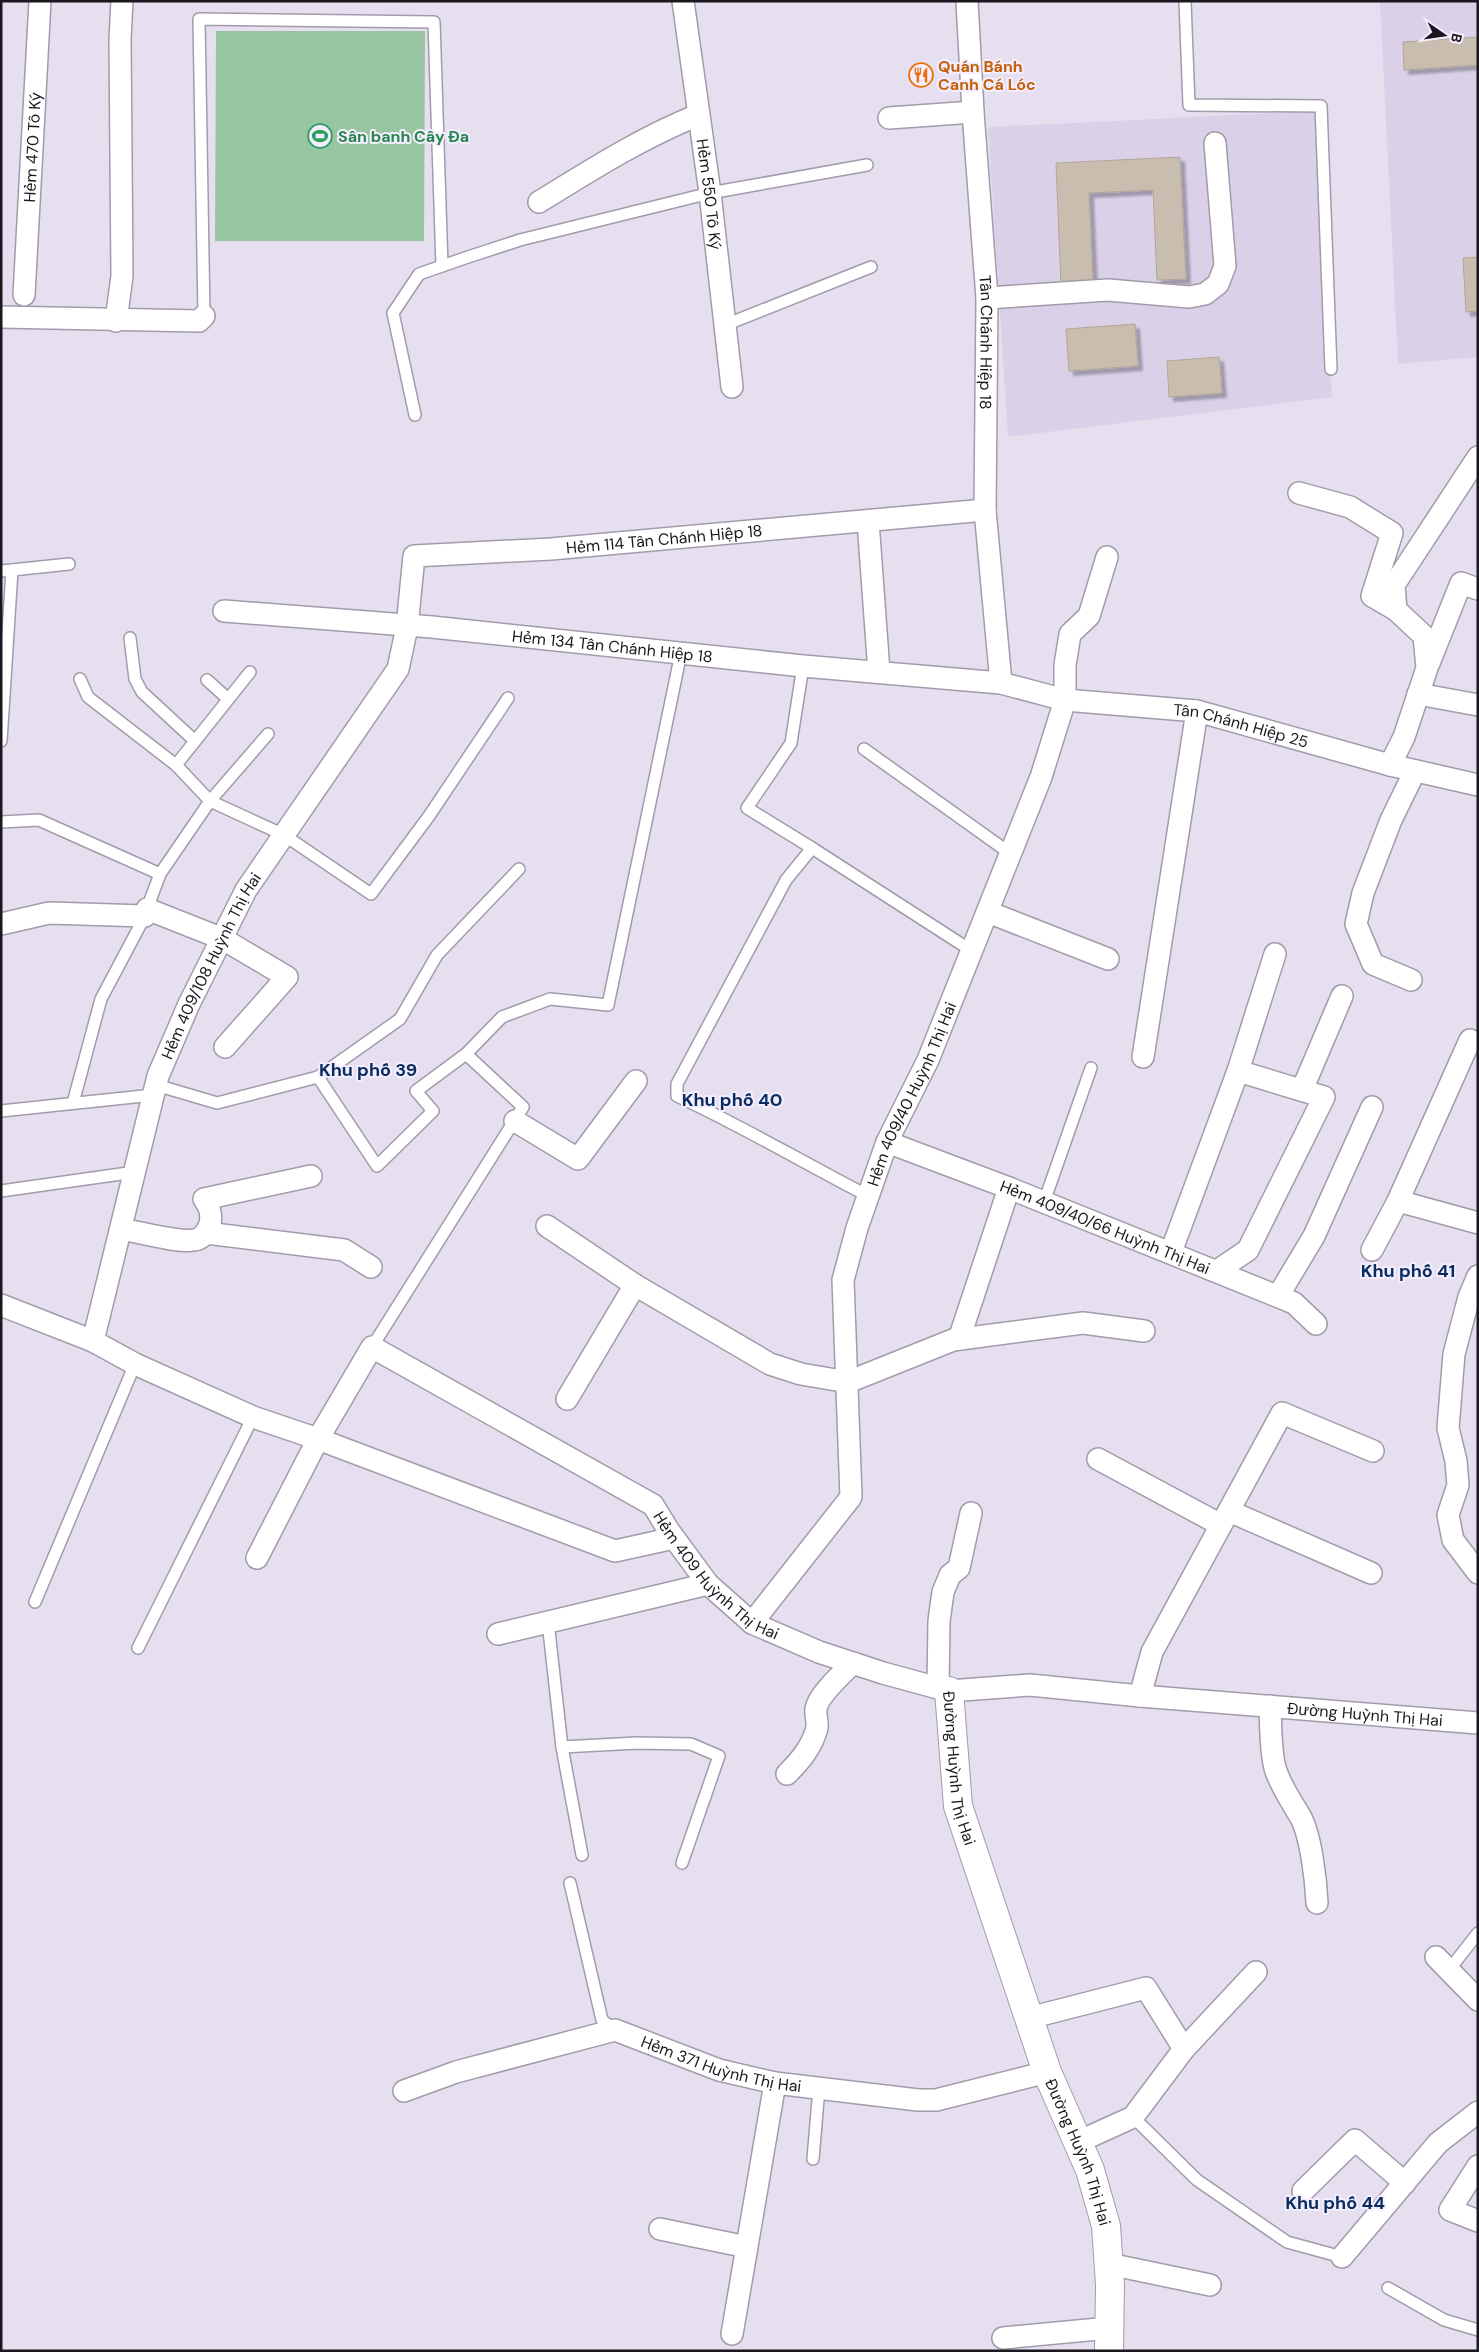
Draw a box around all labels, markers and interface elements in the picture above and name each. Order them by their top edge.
north arrow [1419,10,1469,60]
text: B [1447,32,1466,44]
place label: Quán Bánh Canh Cá Lóc [938,56,1036,95]
restaurant icon: Quán Bánh Canh Cá Lóc [908,62,934,88]
street label: Hẻm 470 Tô Ký [19,91,46,203]
sports icon: Sân banh Cây Đa [307,123,333,149]
place label: Sân banh Cây Đa [338,126,469,147]
street label: Hẻm 550 Tô Ký [692,137,727,251]
street label: Tân Chánh Hiệp 18 [975,274,998,410]
street label: Hẻm 114 Tân Chánh Hiệp 18 [565,520,763,558]
street label: Hẻm 134 Tân Chánh Hiệp 18 [511,625,714,667]
street label: Tân Chánh Hiệp 25 [1173,699,1311,752]
street label: Hẻm 409/108 Huỳnh Thị Hai [156,868,265,1062]
street label: Hẻm 409/40 Huỳnh Thị Hai [862,999,961,1189]
district label: Khu phố 39 [319,1058,417,1082]
district label: Khu phố 40 [682,1088,782,1112]
street label: Hẻm 409/40/66 Huỳnh Thị Hai [997,1175,1213,1279]
district label: Khu phố 41 [1361,1259,1455,1283]
street label: Hẻm 409 Huỳnh Thị Hai [649,1507,782,1644]
street label: Đường Huỳnh Thị Hai [939,1690,981,1848]
street label: Đường Huỳnh Thị Hai [1286,1697,1444,1731]
street label: Hẻm 371 Huỳnh Thị Hai [638,2031,803,2097]
street label: Đường Huỳnh Thị Hai [1041,2075,1116,2228]
district label: Khu phố 44 [1285,2191,1385,2215]

